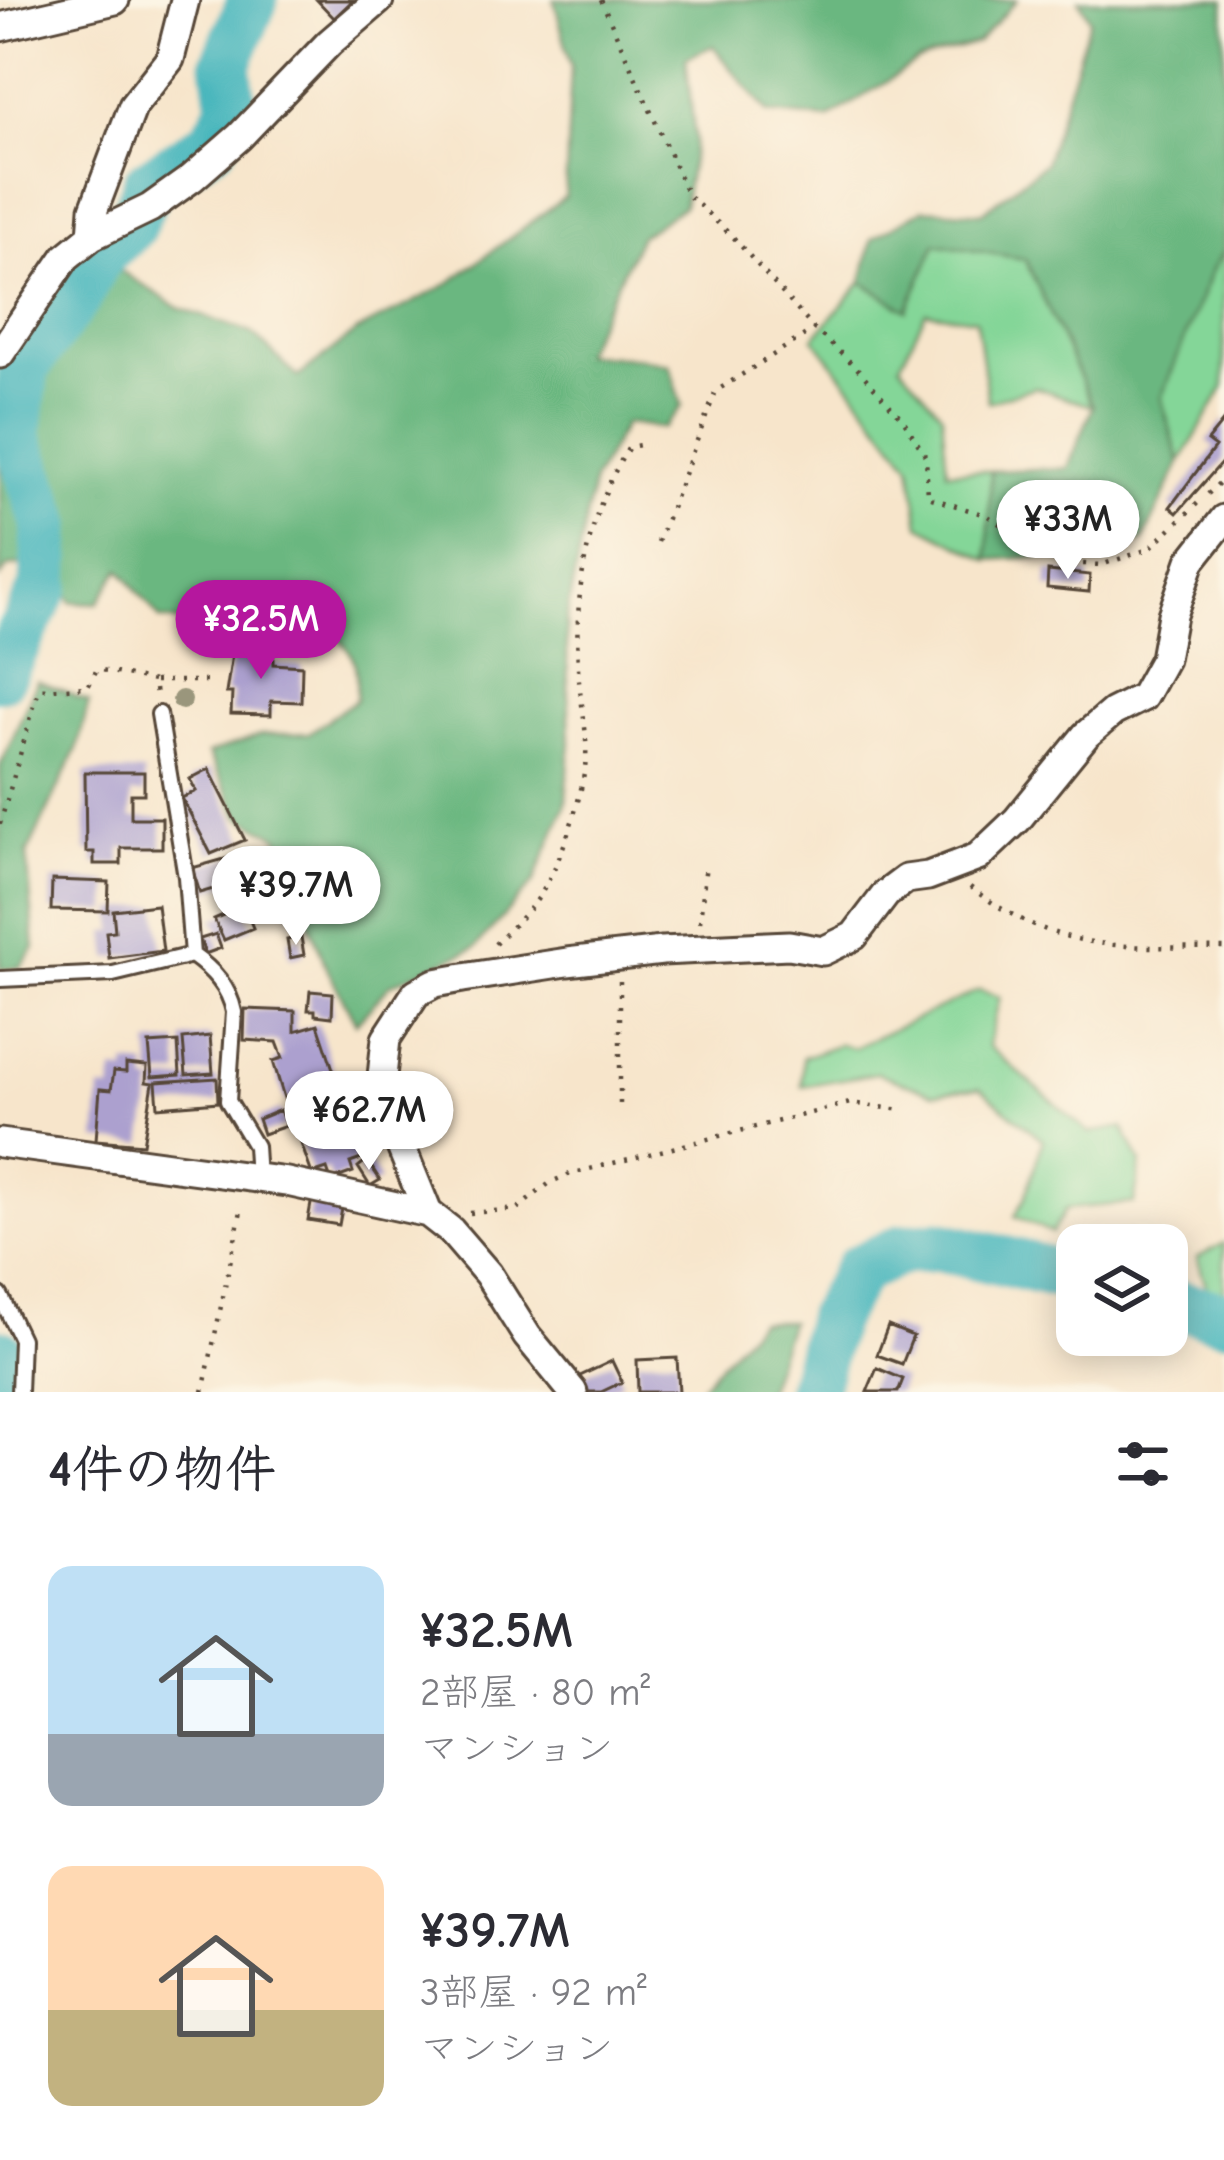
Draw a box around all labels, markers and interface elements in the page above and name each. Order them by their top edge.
pin: ¥33M [997,480,1139,582]
text: ¥33M [1023,496,1113,541]
pin: ¥32.5M [163,580,359,682]
text: ¥32.5M [202,596,320,641]
pin: ¥39.7M [198,846,394,948]
text: ¥39.7M [239,862,353,907]
pin: ¥62.7M [271,1071,467,1173]
text: ¥62.7M [311,1087,427,1132]
map controls [1056,1224,1188,1356]
button: layers [1056,1224,1188,1356]
icon: filters [1110,1431,1176,1497]
text: 4件の物件 [48,1440,276,1499]
text: ¥32.5M [420,1601,573,1660]
icon: home [144,1614,288,1758]
text: 2部屋 · 80 m² [420,1670,650,1715]
text: マンション [420,1726,613,1771]
text: ¥39.7M [420,1901,570,1960]
icon: home [144,1914,288,2058]
text: 3部屋 · 92 m² [420,1970,647,2015]
text: マンション [420,2026,613,2071]

